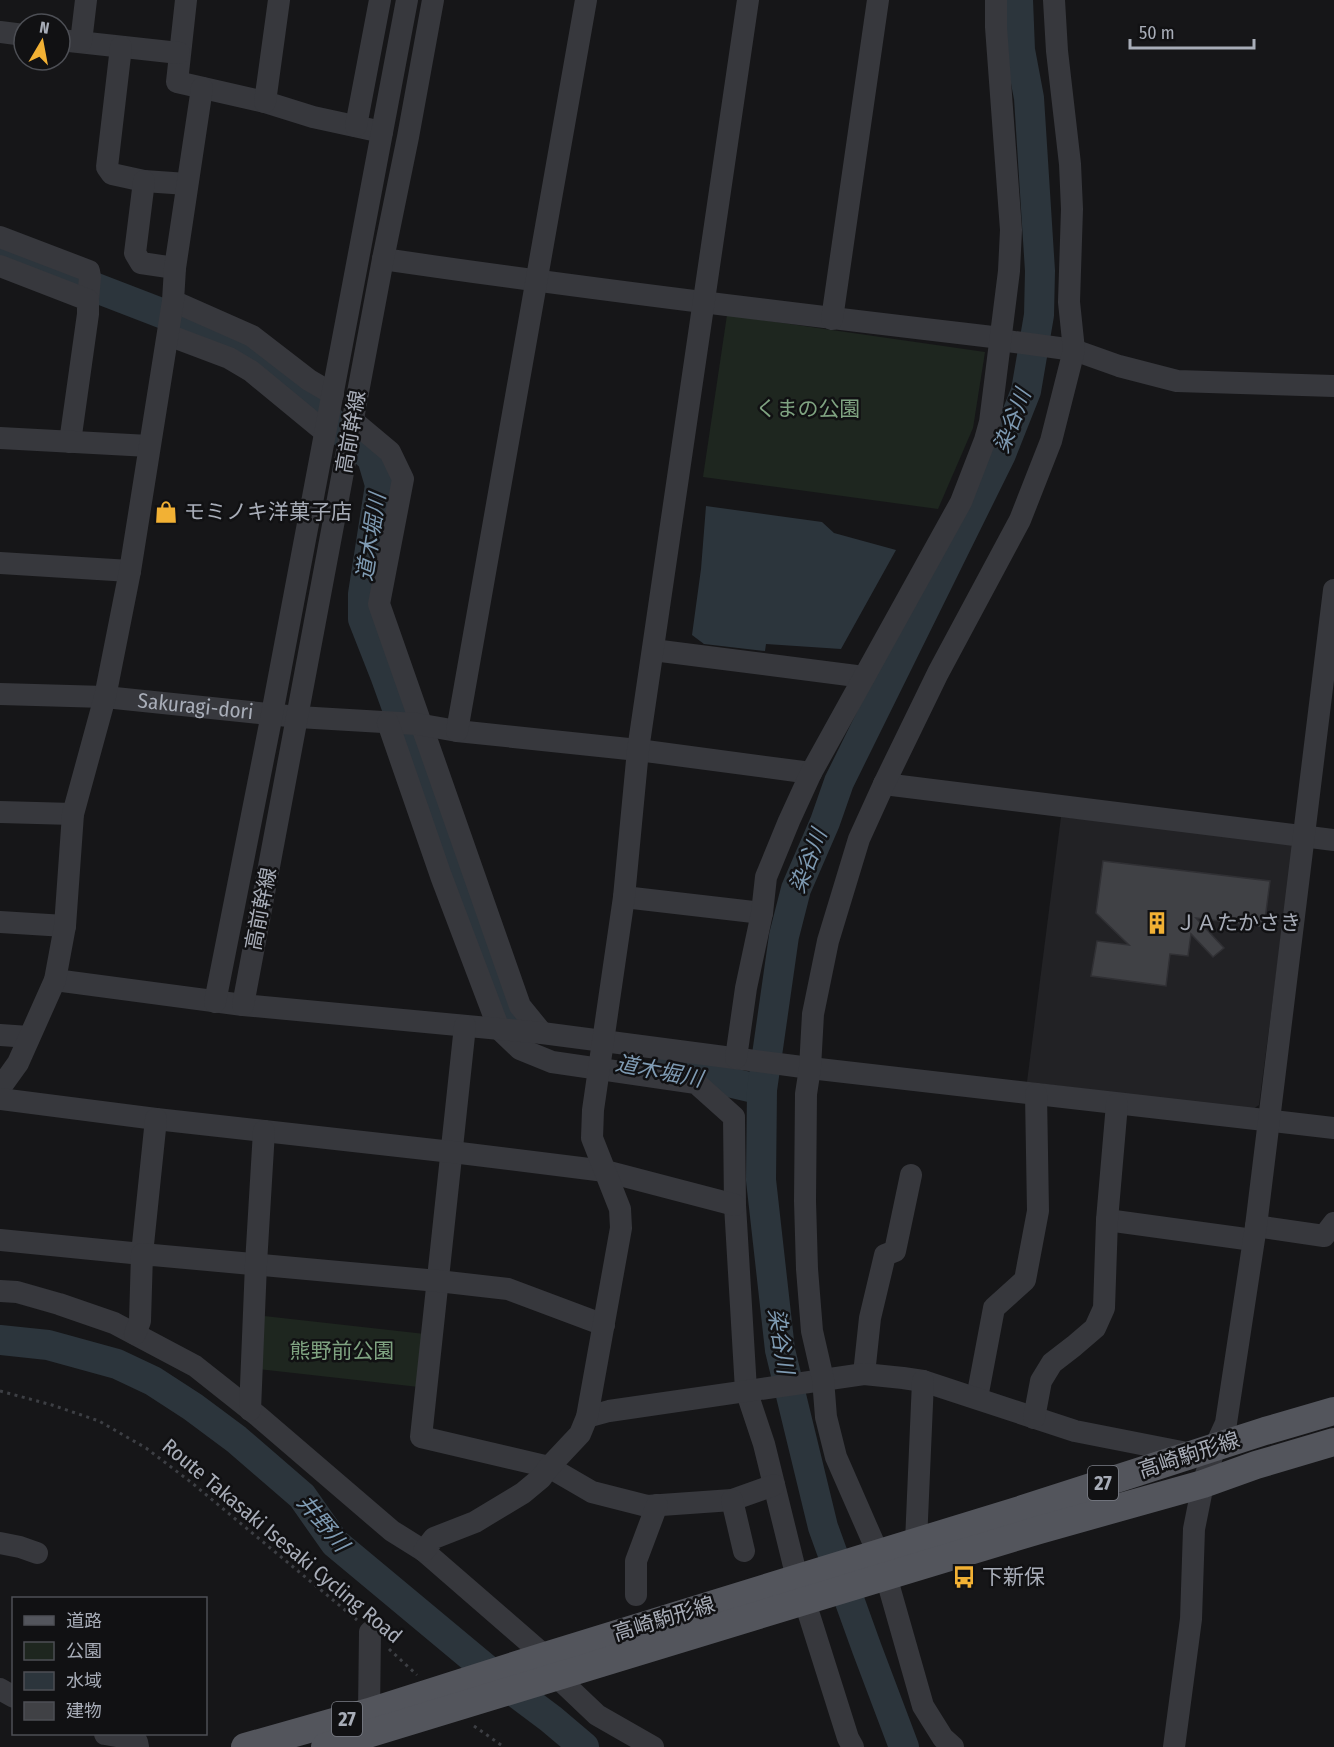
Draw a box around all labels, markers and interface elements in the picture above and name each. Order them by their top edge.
north arrow [12,12,72,72]
scale bar [1130,12,1254,50]
text: N [38,18,51,38]
text: 50 m [1139,22,1175,44]
water label: 染谷川 [988,383,1037,457]
street label: 高前幹線 [331,388,371,476]
park label: くまの公園 [756,396,861,422]
water label: 道木堀川 [351,489,392,583]
shop icon: モミノキ洋菓子店 [153,499,179,525]
place label: モミノキ洋菓子店 [184,499,352,525]
street label: Sakuragi-dori [136,687,255,725]
water label: 染谷川 [784,823,833,897]
street label: 高前幹線 [240,865,282,953]
building icon: ＪＡたかさき [1144,910,1170,936]
place label: ＪＡたかさき [1175,910,1301,936]
water label: 道木堀川 [613,1049,707,1093]
water label: 染谷川 [763,1306,800,1378]
park label: 熊野前公園 [290,1338,395,1364]
street label: 高崎駒形線 [1135,1426,1243,1484]
street label: Route Takasaki Isesaki Cycling Road [157,1433,407,1649]
road number: 27 [1088,1466,1118,1500]
water label: 井野川 [291,1489,356,1558]
bus stop icon: 下新保 [951,1564,977,1590]
place label: 下新保 [982,1564,1045,1590]
street label: 高崎駒形線 [610,1591,718,1647]
legend [12,1597,207,1735]
text: 道路 [66,1610,102,1632]
text: 公園 [66,1640,102,1662]
text: 水域 [66,1670,102,1692]
text: 建物 [66,1700,102,1722]
road number: 27 [332,1702,362,1736]

